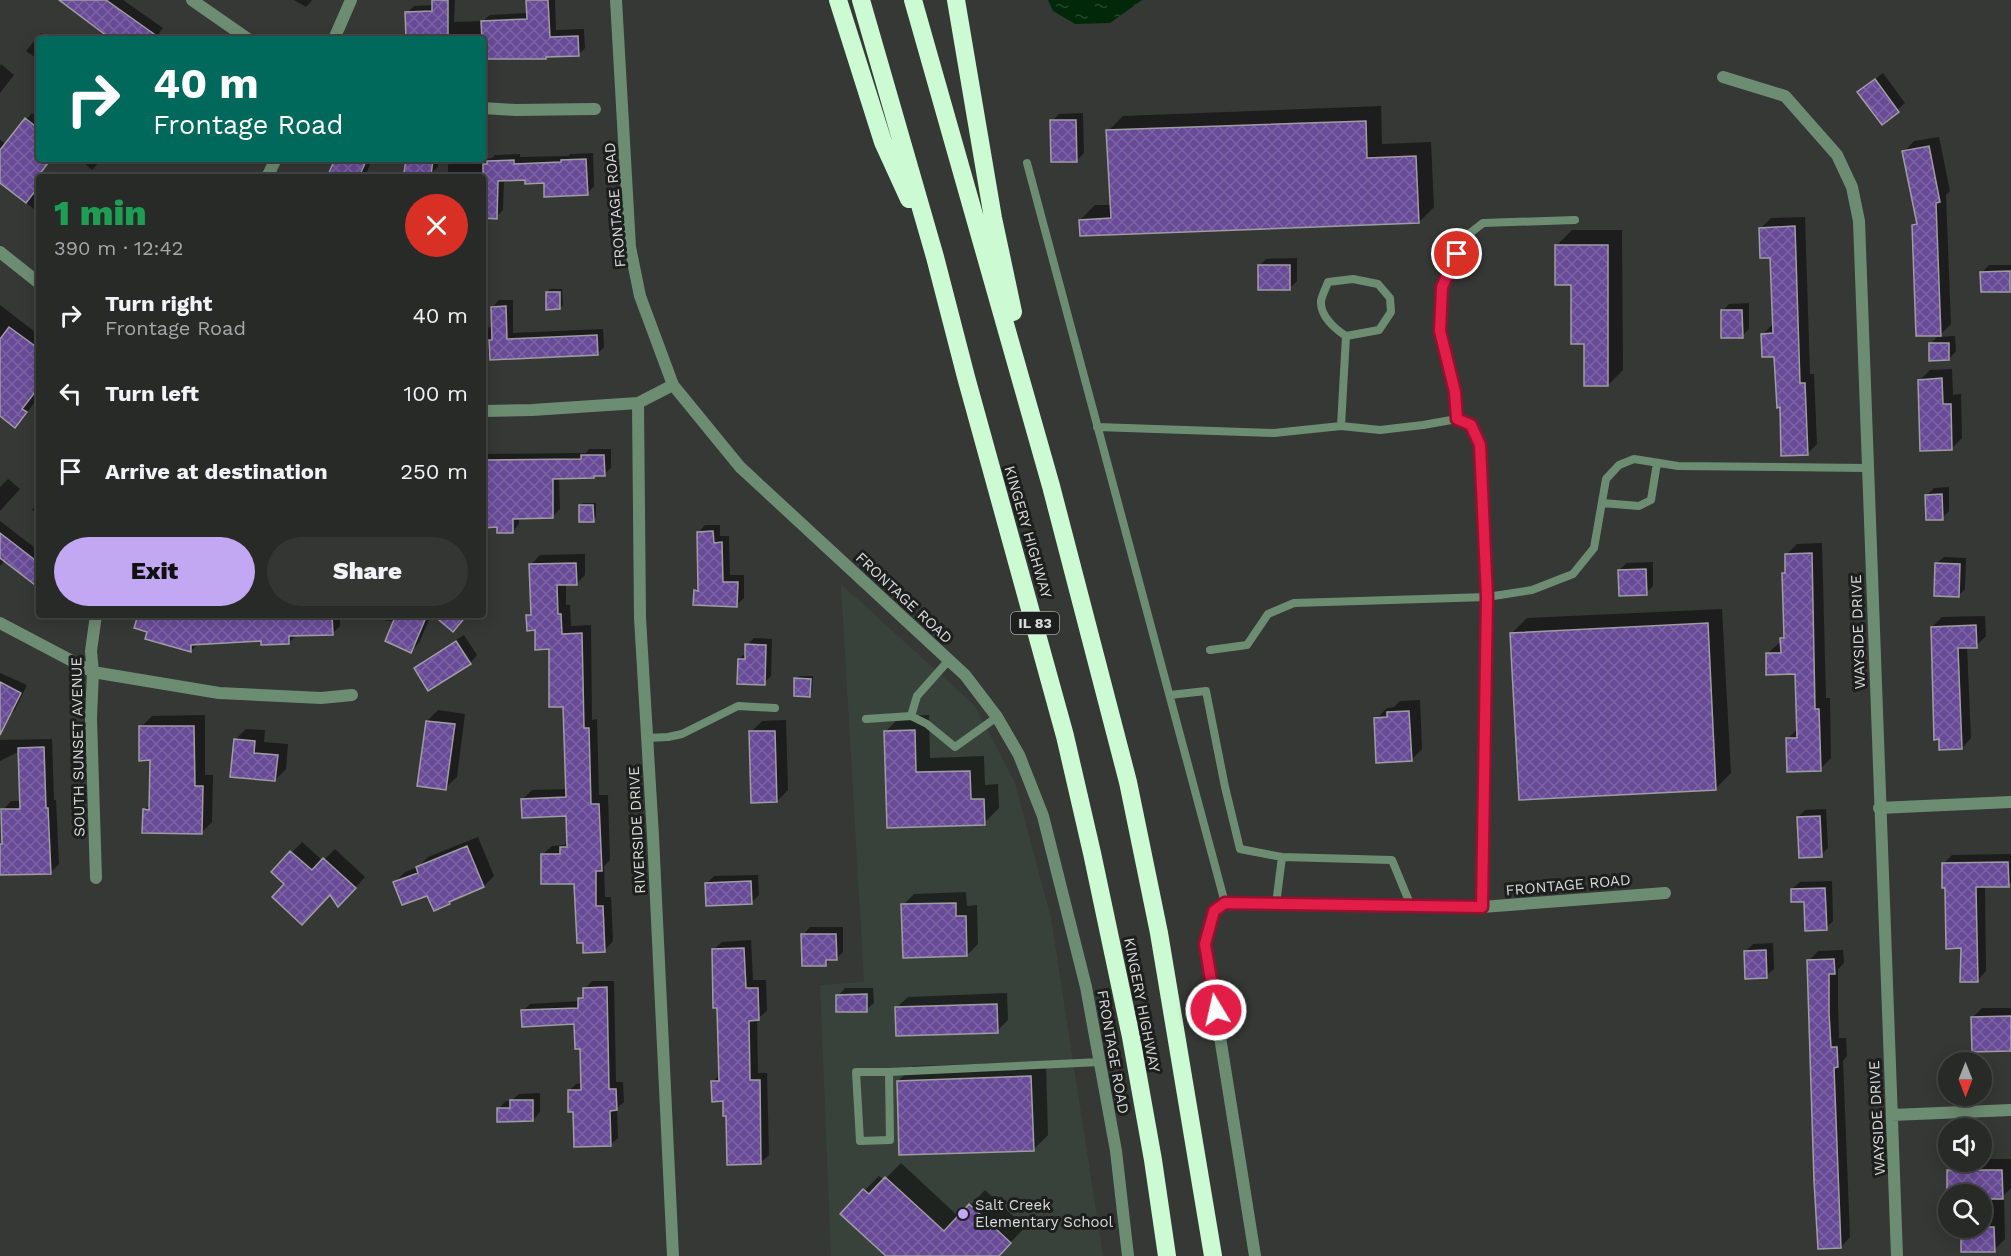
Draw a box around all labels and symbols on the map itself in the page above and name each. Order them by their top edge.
street label: FRONTAGE ROAD [601,142,629,268]
pin [1431,228,1482,279]
street label: KINGERY HIGHWAY [1000,464,1056,601]
street label: FRONTAGE ROAD [852,549,956,647]
street label: WAYSIDE DRIVE [1847,574,1869,690]
road number: IL 83 [1011,612,1059,634]
street label: SOUTH SUNSET AVENUE [67,657,89,837]
street label: RIVERSIDE DRIVE [625,766,649,894]
street label: FRONTAGE ROAD [1505,871,1631,899]
street label: KINGERY HIGHWAY [1120,936,1164,1074]
position arrow [1184,978,1248,1042]
street label: FRONTAGE ROAD [1093,989,1133,1115]
north arrow [1938,1052,1992,1106]
street label: WAYSIDE DRIVE [1865,1060,1889,1176]
place label: Salt Creek Elementary School [975,1196,1114,1231]
marker: Salt Creek Elementary School [956,1207,970,1221]

